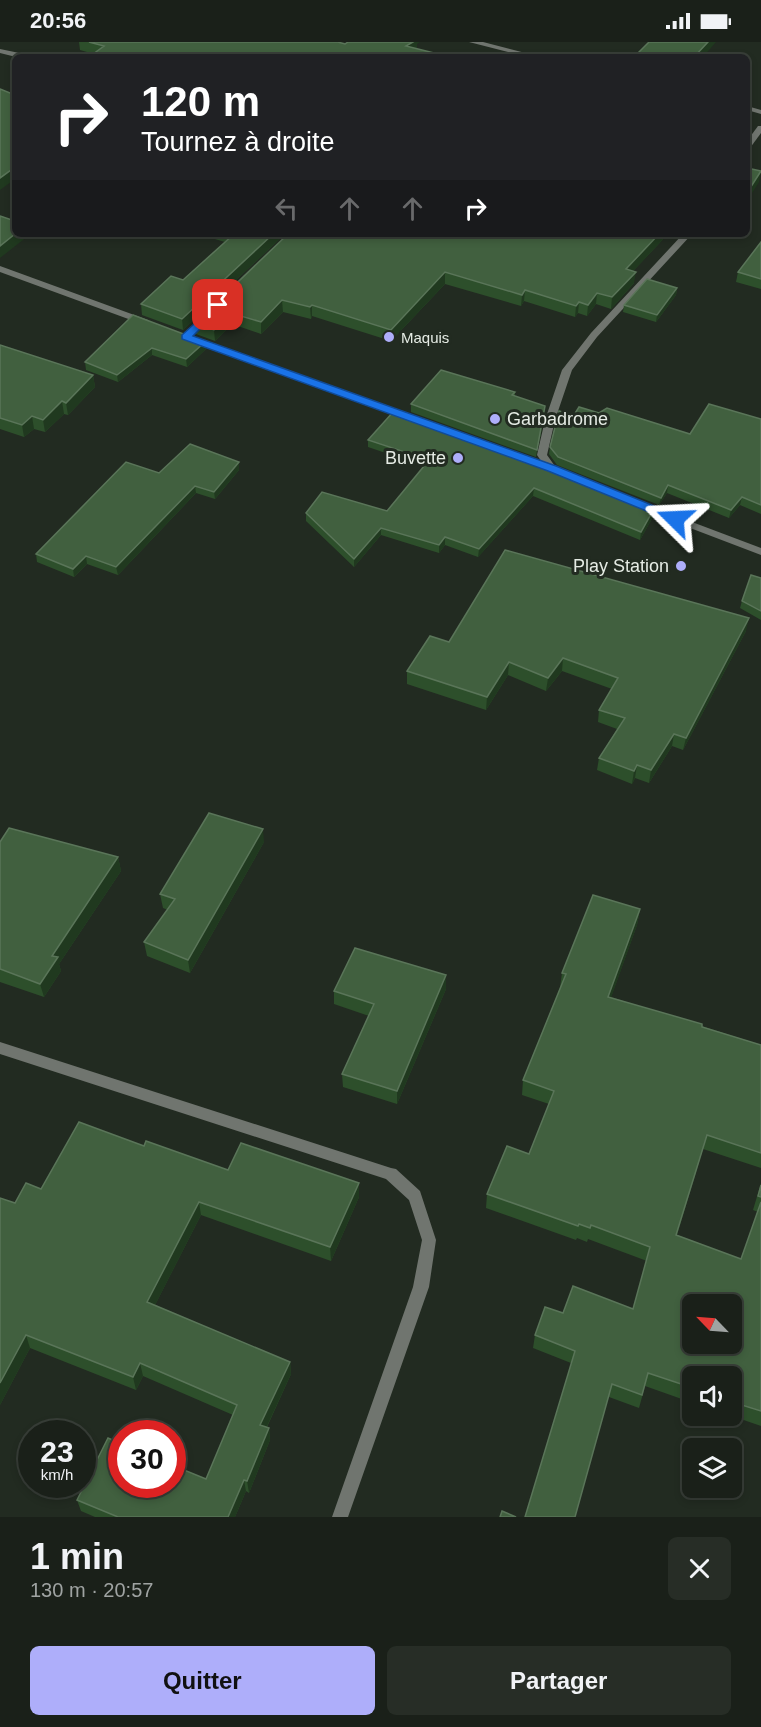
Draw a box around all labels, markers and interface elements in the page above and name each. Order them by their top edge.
text: 20:56 [30,8,86,33]
icon: right [42,78,120,156]
text: 120 m [141,78,260,125]
text: Tournez à droite [141,127,335,157]
icon: left [270,192,303,225]
icon: ahead [333,192,366,225]
icon: ahead [396,192,429,225]
icon: right [459,192,492,225]
pin [192,279,243,330]
icon: arrive [201,288,234,321]
place label: Maquis [401,329,449,346]
marker: Maquis [382,330,396,344]
place label: Garbadrome [507,409,608,429]
marker: Garbadrome [488,412,502,426]
place label: Buvette [385,448,446,468]
marker: Buvette [451,451,465,465]
position arrow [643,487,707,551]
place label: Play Station [573,556,669,576]
marker: Play Station [674,559,688,573]
north arrow [682,1294,742,1354]
map controls [682,1294,742,1498]
button: sound [682,1366,742,1426]
speed limit sign: 30 [108,1420,186,1498]
text: 23 [40,1435,74,1468]
button: layers [682,1438,742,1498]
text: km/h [41,1466,73,1483]
text: 1 min [30,1536,124,1577]
button: close [668,1537,731,1600]
text: 130 m · 20:57 [30,1579,153,1601]
button: Quitter [30,1646,375,1715]
button: Partager [387,1646,731,1715]

